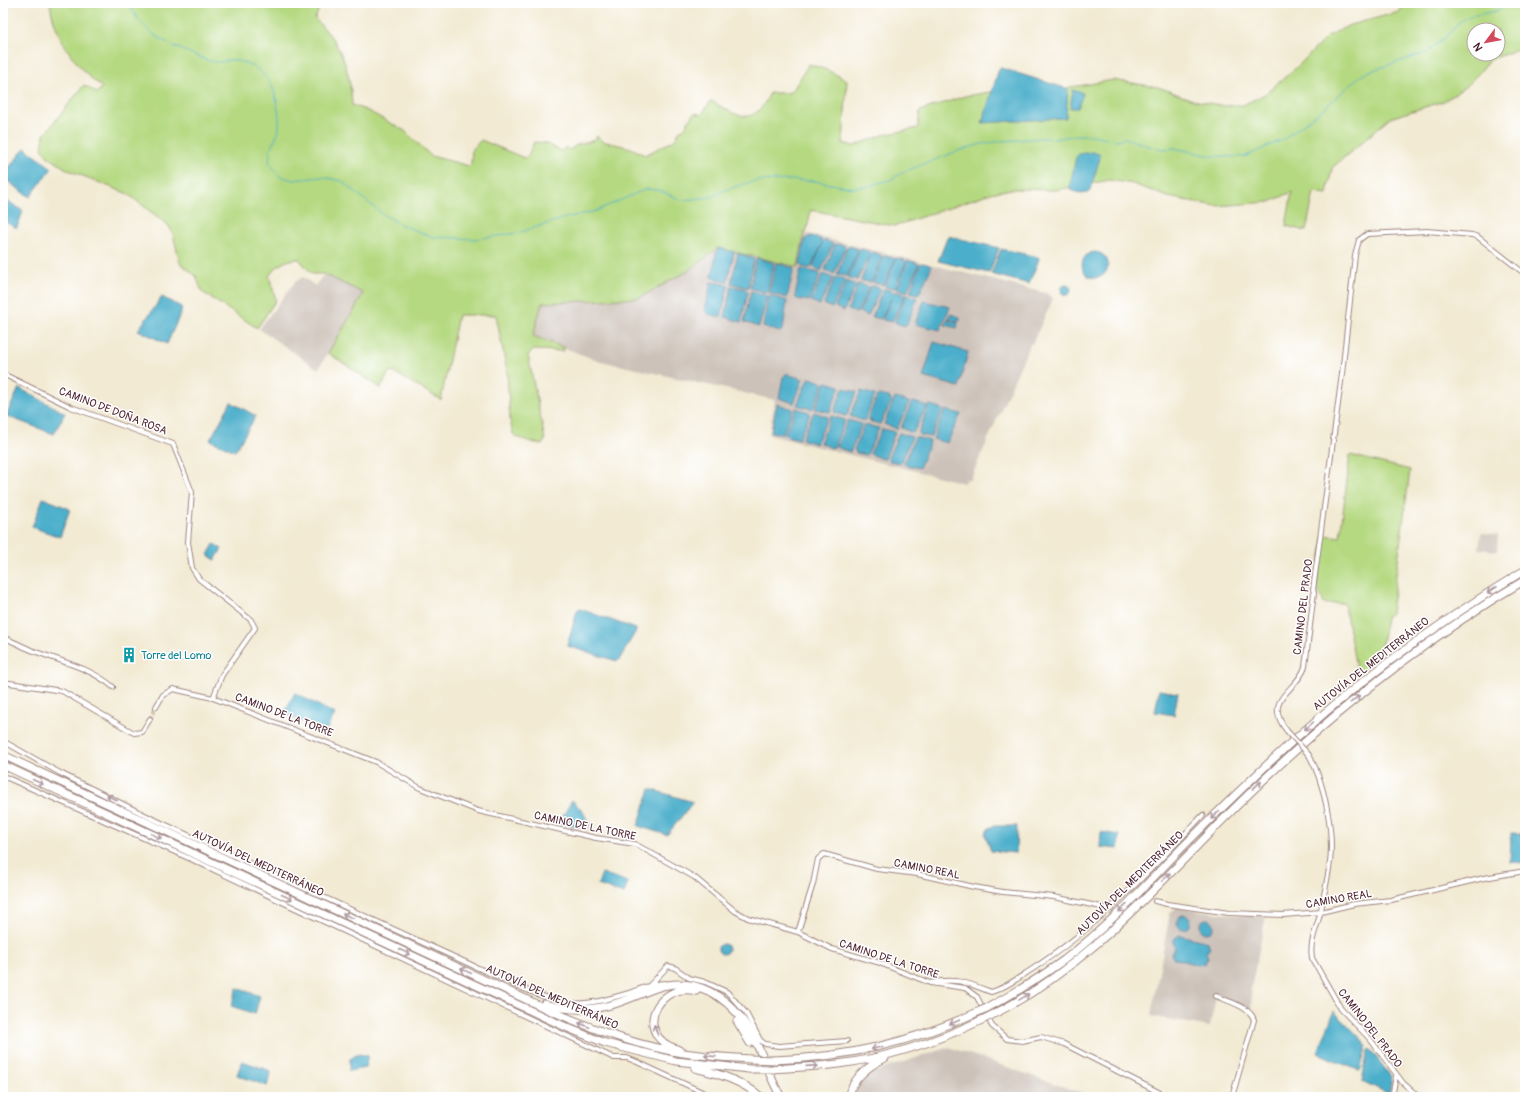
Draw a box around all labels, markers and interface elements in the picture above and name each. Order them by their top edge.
north arrow [1466,22,1506,62]
text: N [1470,40,1485,54]
street label: CAMINO DE DOÑA ROSA [57,384,169,438]
street label: CAMINO DEL PRADO [1291,558,1315,656]
one-way arrow [1487,586,1498,594]
street label: AUTOVÍA DEL MEDITERRÁNEO [1310,615,1432,713]
building icon: Torre del Lomo [120,646,138,664]
place label: Torre del Lomo [141,649,211,662]
street label: CAMINO DE LA TORRE [233,690,335,740]
one-way arrow [1349,695,1360,704]
one-way arrow [1304,722,1314,731]
one-way arrow [32,779,44,786]
one-way arrow [1252,780,1262,790]
one-way arrow [106,794,118,801]
street label: CAMINO DE LA TORRE [533,809,638,843]
one-way arrow [1210,811,1220,820]
street label: AUTOVÍA DEL MEDITERRÁNEO [190,827,326,899]
street label: AUTOVÍA DEL MEDITERRÁNEO [1074,828,1186,938]
one-way arrow [150,833,162,841]
street label: CAMINO REAL [893,856,961,882]
one-way arrow [1161,872,1171,882]
street label: CAMINO REAL [1305,887,1373,911]
one-way arrow [281,894,293,901]
one-way arrow [1118,903,1128,913]
one-way arrow [342,912,354,919]
street label: CAMINO DE LA TORRE [838,937,941,981]
one-way arrow [398,949,410,956]
street label: AUTOVÍA DEL MEDITERRÁNEO [484,962,620,1032]
one-way arrow [460,967,472,974]
street label: CAMINO DEL PRADO [1335,986,1405,1070]
one-way arrow [1018,993,1029,1001]
one-way arrow [950,1019,962,1026]
one-way arrow [579,1021,591,1028]
one-way arrow [651,1025,659,1037]
one-way arrow [871,1044,884,1052]
one-way arrow [704,1053,717,1060]
one-way arrow [805,1063,818,1070]

